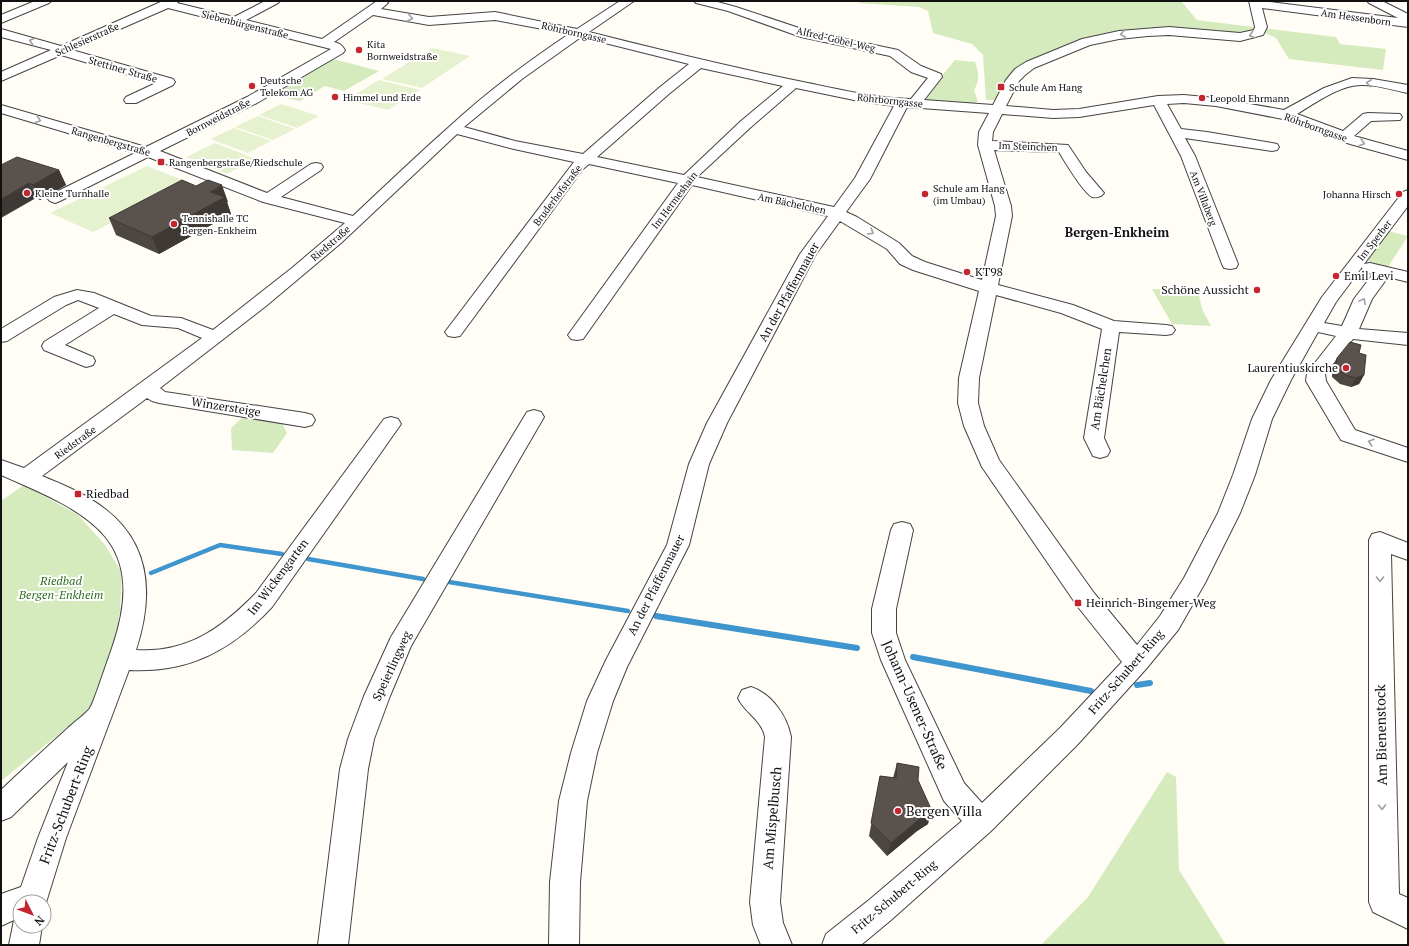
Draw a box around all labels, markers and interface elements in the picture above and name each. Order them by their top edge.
street label: Am Hessenborn [1320,6,1392,29]
street label: Siebenbürgenstraße [200,7,290,42]
one-way arrow [407,13,413,22]
street label: Röhrborngasse [540,19,608,46]
street label: Schlesierstraße [53,20,121,59]
street label: Alfred-Göbel-Weg [795,24,877,55]
one-way arrow [1119,29,1126,38]
one-way arrow [1248,30,1255,39]
one-way arrow [29,37,36,46]
place label: Kita Bornweidstraße [367,38,438,63]
marker: Kita Bornweidstraße [354,45,364,55]
street label: Stettiner Straße [87,53,159,86]
place label: Deutsche Telekom AG [260,74,313,99]
one-way arrow [1366,79,1372,88]
marker: Deutsche Telekom AG [247,81,257,91]
place label: Schule Am Hang [1009,81,1083,94]
marker: Schule Am Hang [996,82,1006,92]
place label: Himmel und Erde [343,91,421,104]
street label: Röhrborngasse [856,91,924,110]
marker: Himmel und Erde [330,92,340,102]
place label: Leopold Ehrmann [1210,92,1289,105]
marker: Leopold Ehrmann [1197,93,1207,103]
street label: Bornweidstraße [184,96,253,139]
street label: Röhrborngasse [1283,110,1349,145]
one-way arrow [35,115,42,124]
street label: Rangenbergstraße [70,124,152,159]
one-way arrow [1358,138,1365,147]
street label: Im Steinchen [998,139,1058,154]
place label: Rangenbergstraße/Riedschule [169,156,303,169]
marker: Rangenbergstraße/Riedschule [156,157,166,167]
street label: Bruderhofstraße [530,162,585,228]
street label: Im Hermeshain [649,169,700,232]
street label: Am Villaberg [1187,169,1220,228]
place label: Schule am Hang (im Umbau) [933,182,1005,207]
place label: Kleine Turnhalle [35,187,109,200]
marker: Kleine Turnhalle [22,188,32,198]
place label: Johanna Hirsch [1323,188,1391,201]
marker: Schule am Hang (im Umbau) [920,189,930,199]
marker: Johanna Hirsch [1394,189,1404,199]
street label: Am Bächelchen [757,190,827,217]
place label: Tennishalle TC Bergen-Enkheim [182,212,257,237]
street label: Im Sperber [1354,217,1395,264]
marker: Tennishalle TC Bergen-Enkheim [169,219,179,229]
street label: Riedstraße [308,223,353,264]
district label: Bergen-Enkheim [1065,223,1169,241]
one-way arrow [867,228,874,235]
street label: An der Pfaffenmauer [755,239,822,344]
place label: KT98 [975,264,1003,279]
marker: KT98 [962,267,972,277]
place label: Emil Levi [1344,268,1394,283]
marker: Emil Levi [1331,271,1341,281]
place label: Schöne Aussicht [1161,282,1250,297]
marker: Schöne Aussicht [1252,285,1262,295]
one-way arrow [1358,298,1366,305]
street label: Am Bächelchen [1087,347,1114,431]
place label: Laurentiuskirche [1247,360,1338,375]
marker: Laurentiuskirche [1341,363,1351,373]
street label: Winzersteige [190,394,262,419]
street label: Riedstraße [52,423,99,462]
one-way arrow [1368,439,1375,447]
place label: Riedbad [86,486,130,501]
marker: Riedbad [73,489,83,499]
street label: An der Pfaffenmauer [624,532,688,638]
street label: Im Wickengarten [244,536,311,618]
park label: Riedbad Bergen-Enkheim [18,573,103,602]
one-way arrow [1376,576,1384,582]
place label: Heinrich-Bingemer-Weg [1086,595,1216,610]
marker: Heinrich-Bingemer-Weg [1073,598,1083,608]
street label: Fritz-Schubert-Ring [1085,626,1167,717]
street label: Speierlingweg [369,628,415,703]
street label: Johann-Usener-Straße [878,637,953,773]
street label: Am Bienenstock [1370,683,1391,786]
street label: Fritz-Schubert-Ring [34,743,97,866]
street label: Am Mispelbusch [758,766,785,870]
place label: Bergen Villa [906,801,982,820]
one-way arrow [1378,804,1387,810]
marker: Bergen Villa [893,806,903,816]
street label: Fritz-Schubert-Ring [848,856,940,937]
north arrow [12,894,52,934]
text: N [31,913,47,929]

